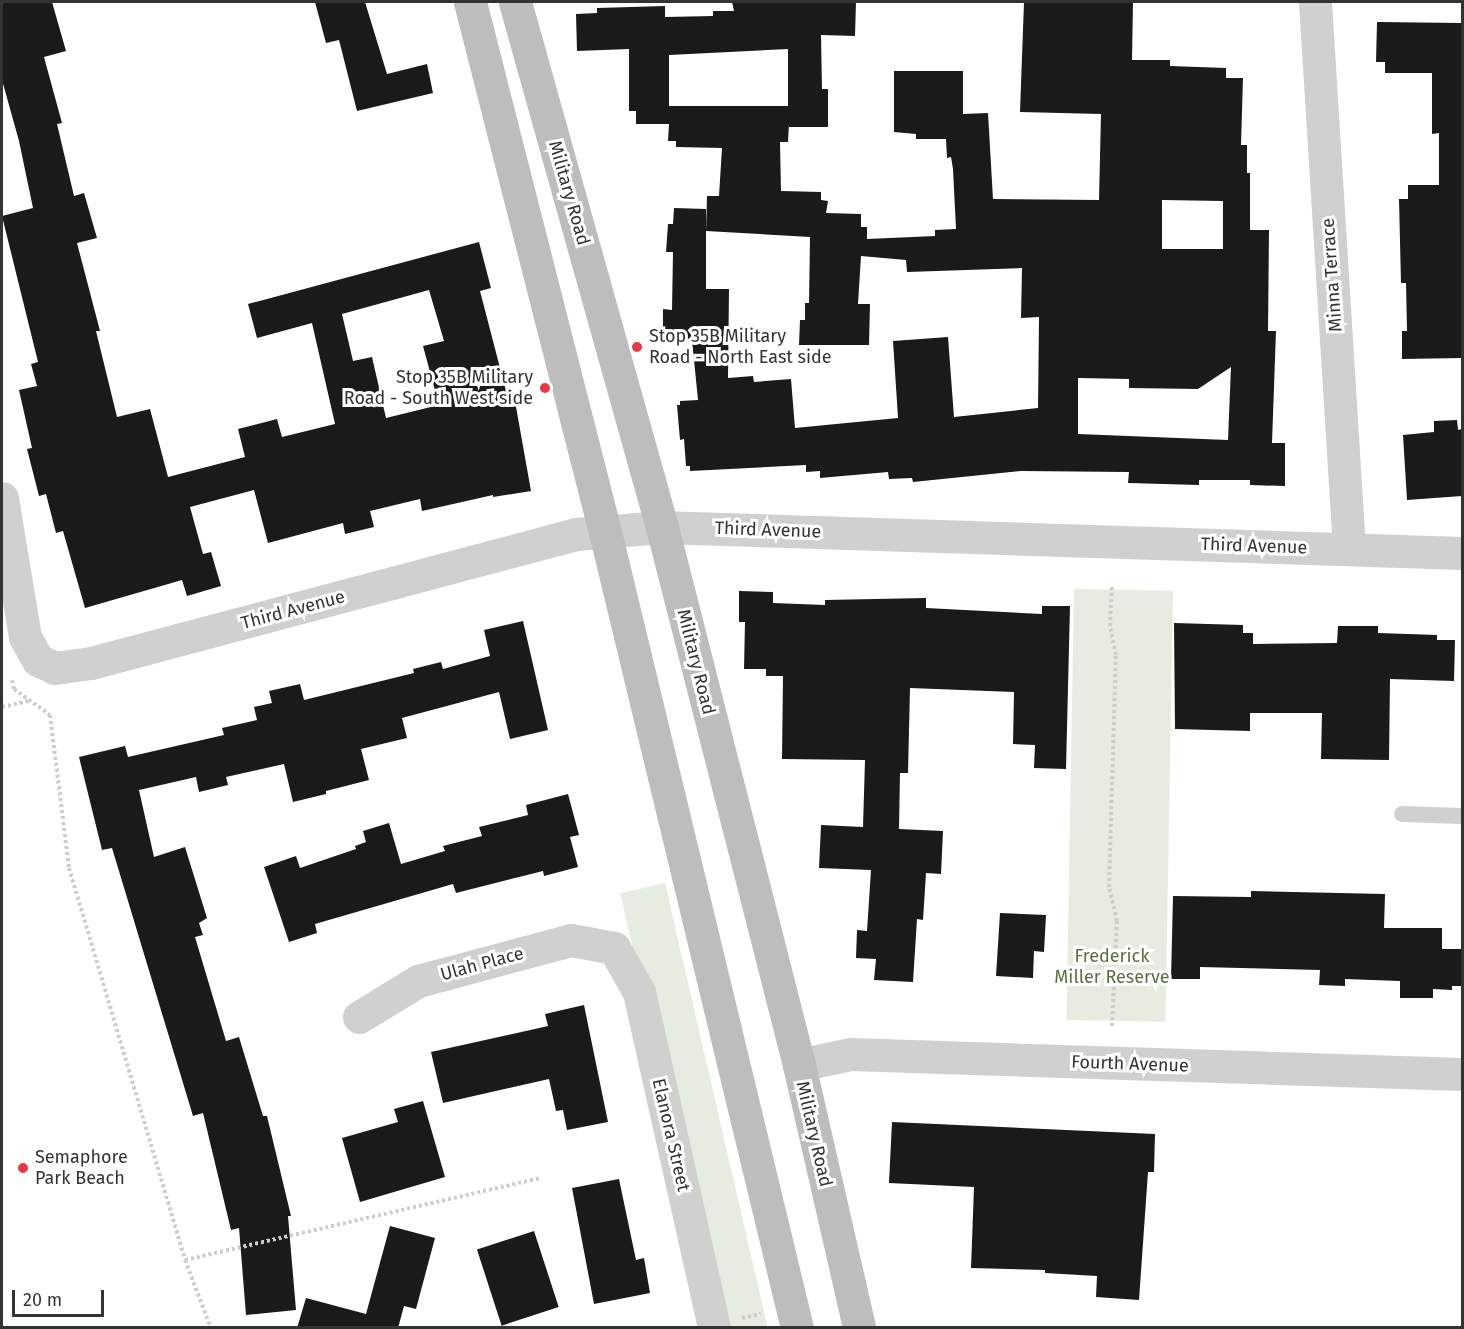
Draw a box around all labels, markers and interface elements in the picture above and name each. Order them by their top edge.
street label: Military Road [544,138,594,248]
street label: Minna Terrace [1317,217,1347,333]
place label: Stop 35B Military Road - North East side [649,326,832,368]
marker: Stop 35B Military Road - North East side [630,340,644,354]
place label: Stop 35B Military Road - South West side [344,367,533,410]
marker: Stop 35B Military Road - South West side [538,381,552,395]
street label: Third Avenue [714,517,822,543]
street label: Third Avenue [1200,533,1308,559]
street label: Third Avenue [239,586,347,634]
street label: Military Road [672,607,720,717]
street label: Ulah Place [438,943,526,985]
park label: Frederick Miller Reserve [1054,946,1170,988]
street label: Fourth Avenue [1071,1051,1189,1077]
street label: Elanora Street [648,1076,694,1194]
street label: Military Road [791,1079,837,1189]
place label: Semaphore Park Beach [35,1147,128,1190]
marker: Semaphore Park Beach [16,1161,30,1175]
scale bar [15,1278,106,1316]
text: 20 m [23,1289,62,1311]

